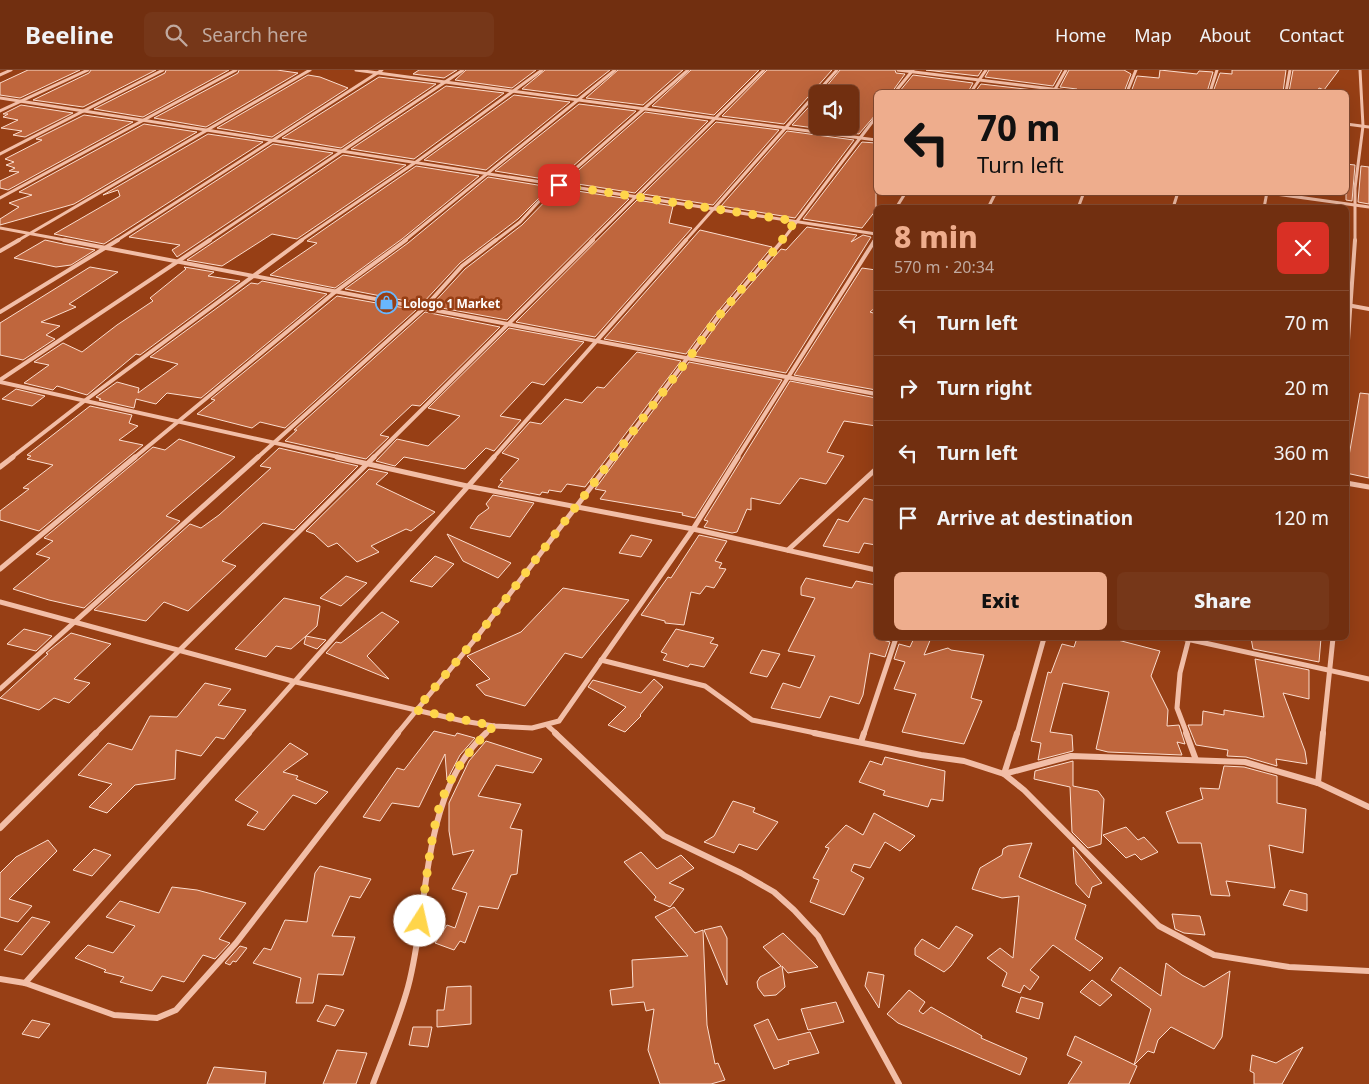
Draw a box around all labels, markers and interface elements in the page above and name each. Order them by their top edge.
search box [144,12,494,57]
text: Beeline [25,18,114,51]
icon: search [162,21,190,49]
text: Search here [202,22,308,48]
text: Home [1055,23,1106,47]
text: Map [1134,23,1172,47]
text: About [1200,23,1251,47]
text: Contact [1279,23,1344,47]
map controls [809,85,859,135]
button: sound [809,85,859,135]
text: 70 m [977,104,1060,151]
icon: left [894,110,959,175]
text: Turn left [977,149,1064,179]
pin [538,164,580,206]
icon: arrive [545,171,573,199]
text: 8 min [894,216,978,257]
button: close [1277,222,1329,274]
text: 570 m · 20:34 [894,256,994,278]
shop icon: Lologo 1 Market [375,291,399,315]
place label: Lologo 1 Market [403,295,500,312]
icon: left [894,309,922,337]
text: Turn left [937,310,1018,336]
text: 70 m [1285,310,1329,336]
icon: right [894,374,922,402]
text: Turn right [937,375,1032,401]
text: 20 m [1285,375,1329,401]
icon: left [894,439,922,467]
text: Turn left [937,440,1018,466]
text: 360 m [1274,440,1329,466]
icon: arrive [894,504,922,532]
text: Arrive at destination [937,505,1133,531]
text: 120 m [1274,505,1329,531]
button: Exit [894,572,1107,630]
button: Share [1117,572,1329,630]
position arrow [393,894,445,946]

